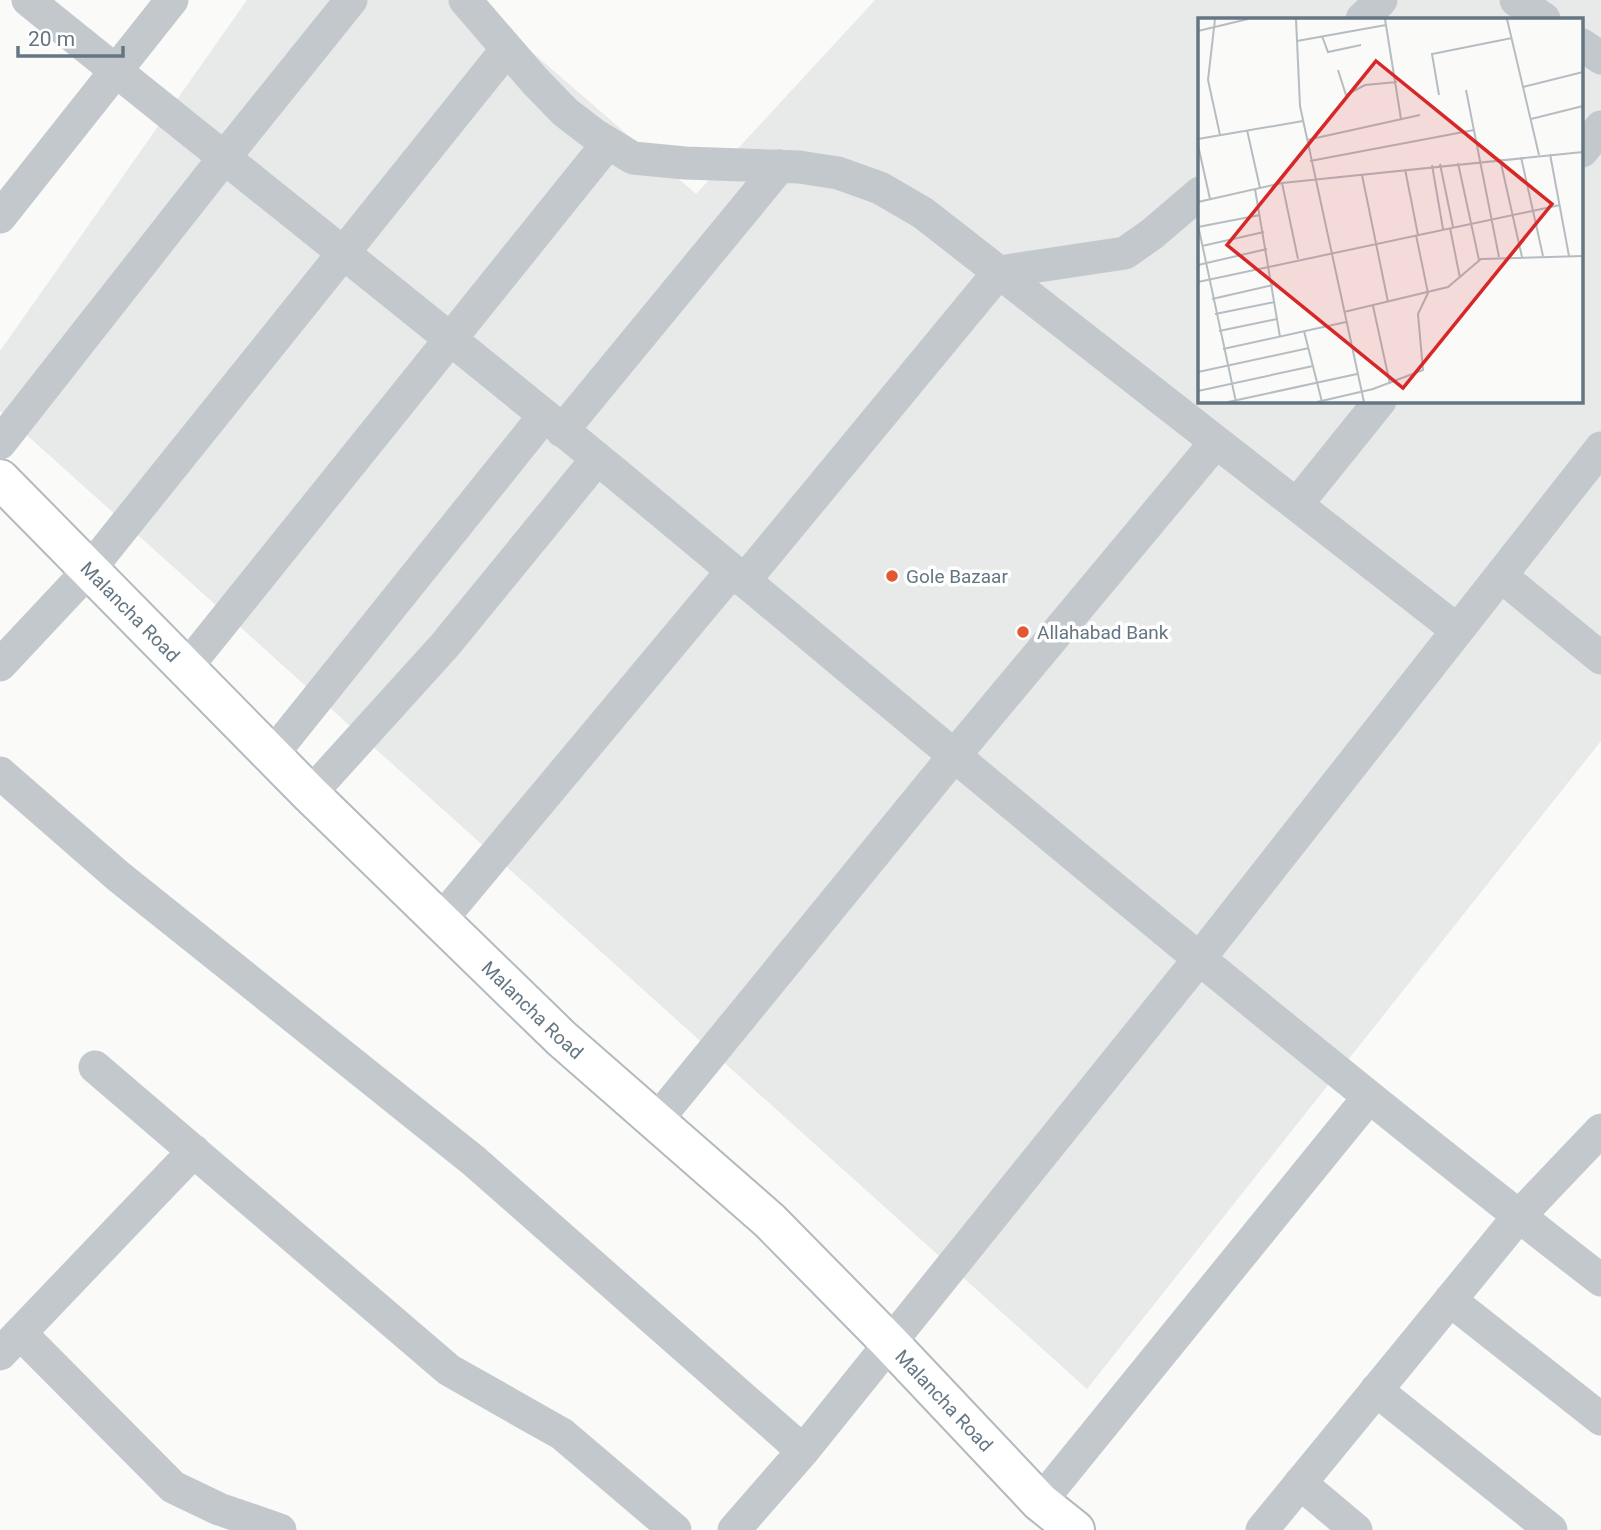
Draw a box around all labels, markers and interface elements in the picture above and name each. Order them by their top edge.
scale bar [18,14,122,58]
inset map [1198,18,1584,402]
text: 20 m [28,27,75,51]
street label: Malancha Road [76,557,185,667]
place label: Gole Bazaar [906,565,1008,588]
marker: Gole Bazaar [884,568,900,584]
place label: Allahabad Bank [1037,621,1169,644]
marker: Allahabad Bank [1015,624,1031,640]
street label: Malancha Road [477,956,588,1064]
street label: Malancha Road [891,1345,998,1456]

